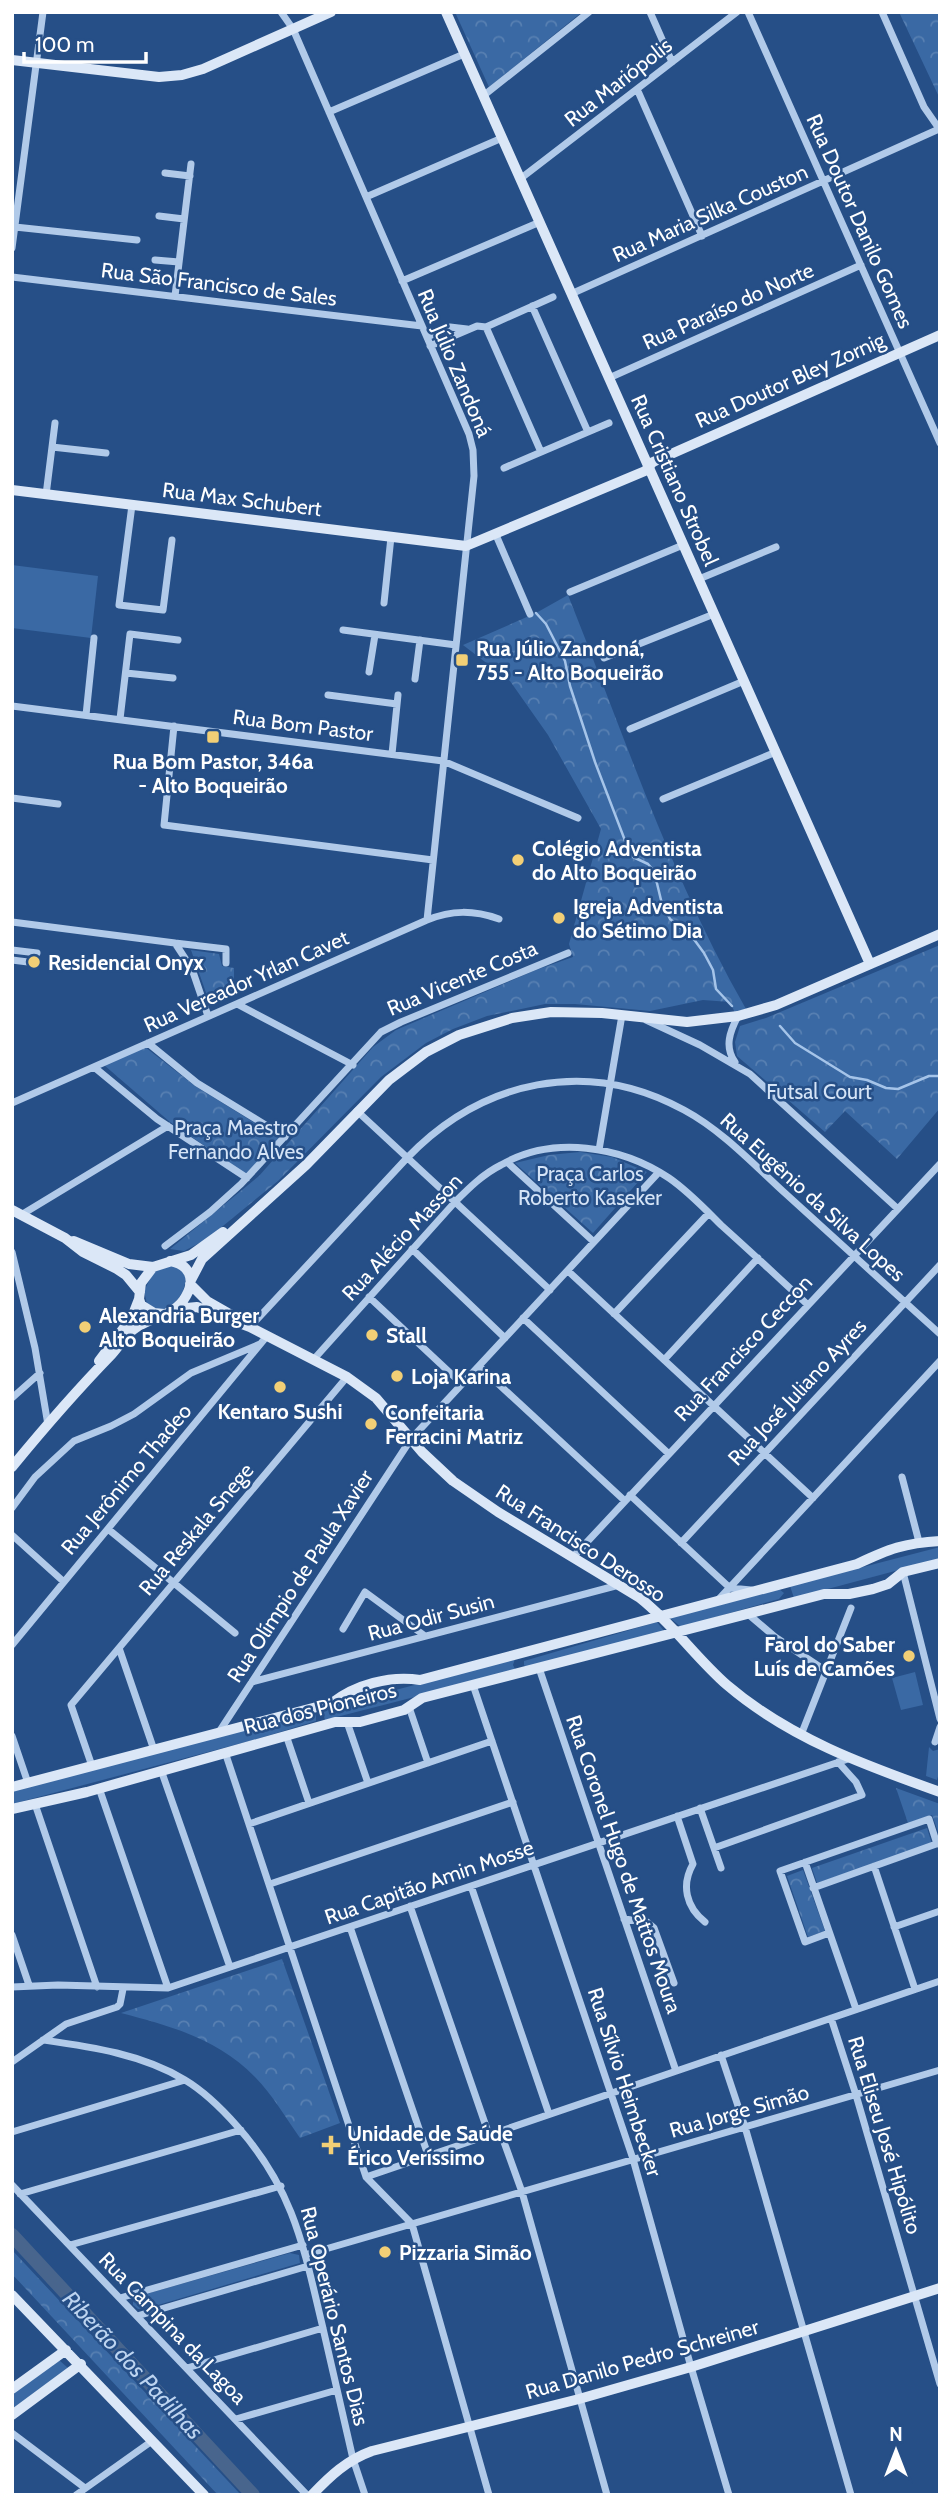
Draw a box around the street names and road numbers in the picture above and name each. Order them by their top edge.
street label: Rua Mariópolis [559,32,677,132]
street label: Rua Doutor Danilo Gomes [801,110,919,332]
street label: Rua Maria Silka Couston [609,159,811,267]
street label: Rua São Francisco de Sales [100,257,339,311]
street label: Rua Paraíso do Norte [639,257,818,355]
street label: Rua Júlio Zandoná [413,285,497,441]
street label: Rua Doutor Bley Zornig [691,327,889,433]
street label: Rua Cristiano Strobel [626,391,724,569]
street label: Rua Max Schubert [161,477,323,521]
street label: Rua Bom Pastor [231,704,375,746]
street label: Rua Vereador Yrlan Cavet [140,925,352,1037]
street label: Rua Vicente Costa [383,935,541,1021]
street label: Rua Eugênio da Silva Lopes [715,1107,911,1287]
street label: Rua Alécio Masson [337,1168,467,1306]
street label: Rua Francisco Ceccon [669,1270,817,1426]
street label: Rua José Juliano Ayres [723,1313,872,1470]
street label: Rua Jerônimo Thadeo [56,1398,196,1560]
street label: Rua Reskala Snege [133,1458,259,1600]
street label: Rua Olímpio de Paula Xavier [222,1465,378,1687]
street label: Rua Francisco Derosso [491,1479,671,1607]
street label: Rua Odir Susin [365,1588,497,1646]
street label: Rua dos Pioneiros [241,1677,399,1739]
street label: Rua Coronel Hugo de Mattos Moura [561,1712,687,2016]
street label: Rua Capitão Amin Mosse [321,1834,537,1930]
street label: Rua Sílvio Heimbecker [583,1984,667,2180]
street label: Rua Eliseu José Hipólito [843,2033,927,2237]
street label: Rua Jorge Simão [666,2079,812,2143]
street label: Rua Operário Santos Dias [296,2204,374,2428]
street label: Rua Campina da Lagoa [94,2247,252,2409]
street label: Rua Danilo Pedro Schreiner [523,2314,762,2404]

